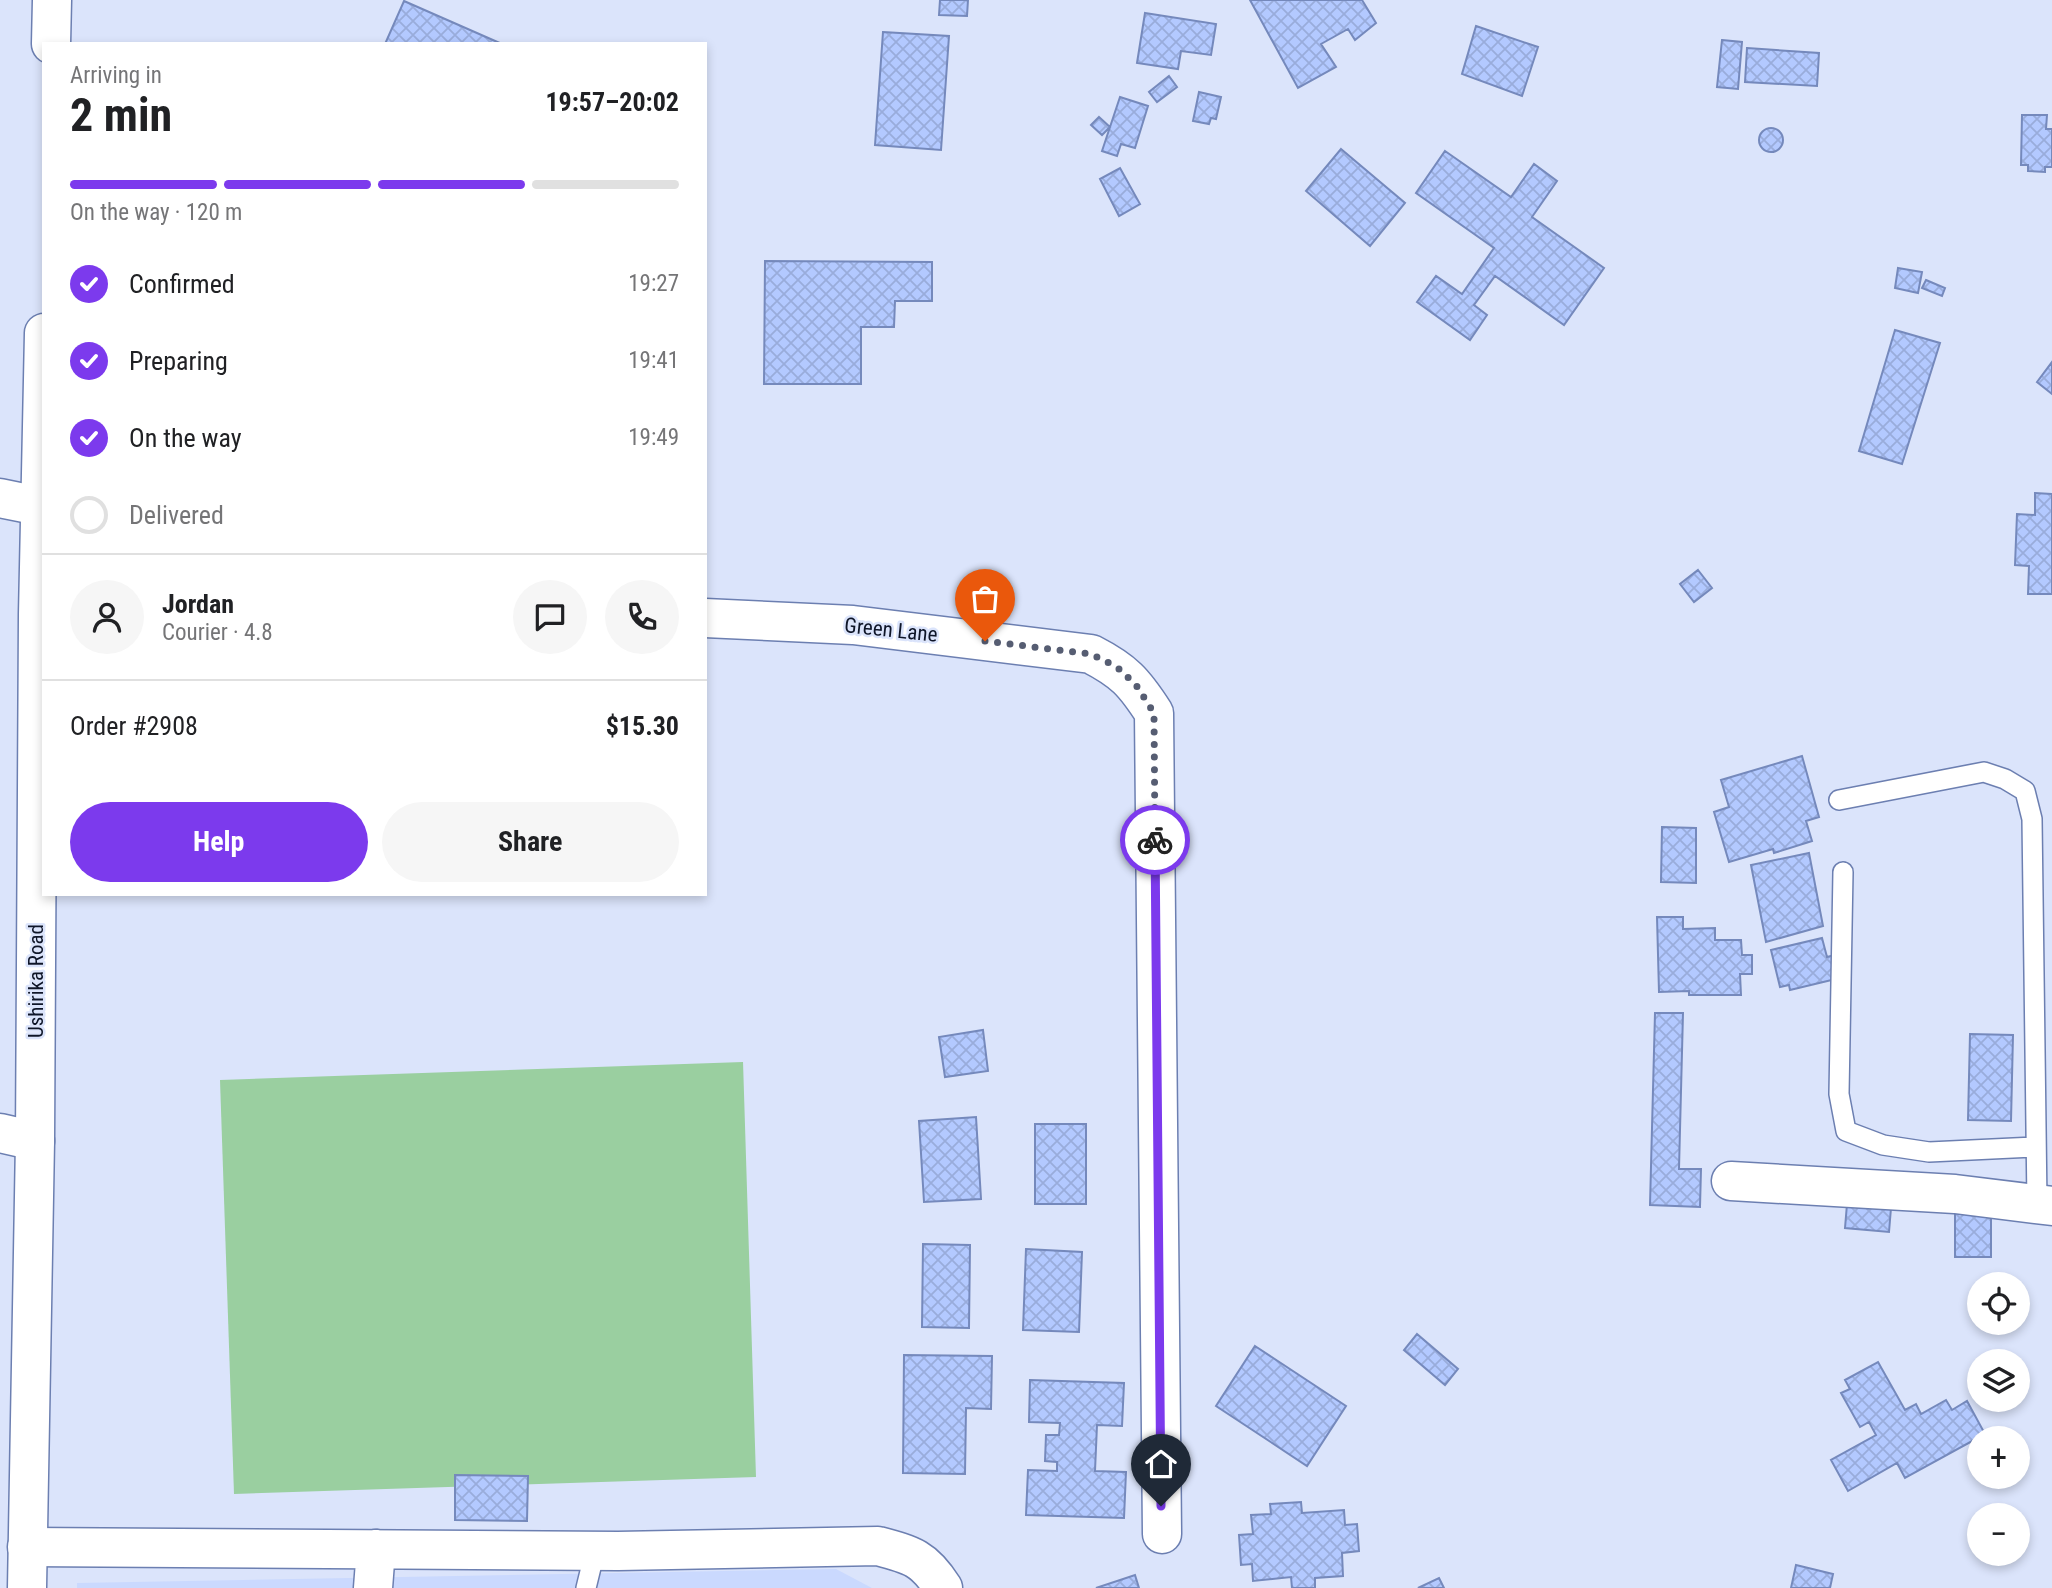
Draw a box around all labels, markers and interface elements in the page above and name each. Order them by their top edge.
text: Arriving in [70,62,162,89]
text: 19:57–20:02 [545,87,679,117]
text: 2 min [70,88,172,142]
text: On the way · 120 m [70,199,242,226]
icon: check [70,265,108,303]
text: Confirmed [129,269,235,299]
text: 19:27 [628,270,679,297]
icon: check [70,342,108,380]
text: Preparing [129,346,228,376]
text: 19:41 [628,347,679,374]
icon: check [70,419,108,457]
text: On the way [129,423,242,453]
text: 19:49 [628,424,679,451]
text: Delivered [129,500,224,530]
pin [955,569,1015,641]
button: person [70,580,144,654]
button: chat [513,580,587,654]
button: phone [605,580,679,654]
icon: bag [966,580,1004,618]
text: Jordan [162,589,234,619]
street label: Green Lane [843,613,939,647]
text: Courier · 4.8 [162,619,273,646]
text: Order #2908 [70,711,198,741]
text: $15.30 [606,711,679,741]
button: Help [70,802,368,882]
button: Share [382,802,679,882]
courier [1120,805,1190,875]
icon: bike [1136,821,1174,859]
street label: Ushirika Road [24,924,48,1038]
map controls [1967,1272,2030,1566]
button: locate [1967,1272,2030,1335]
button: layers [1967,1349,2030,1412]
button: + [1967,1426,2030,1489]
pin [1131,1434,1191,1506]
icon: home [1142,1445,1180,1483]
button: − [1967,1503,2030,1566]

